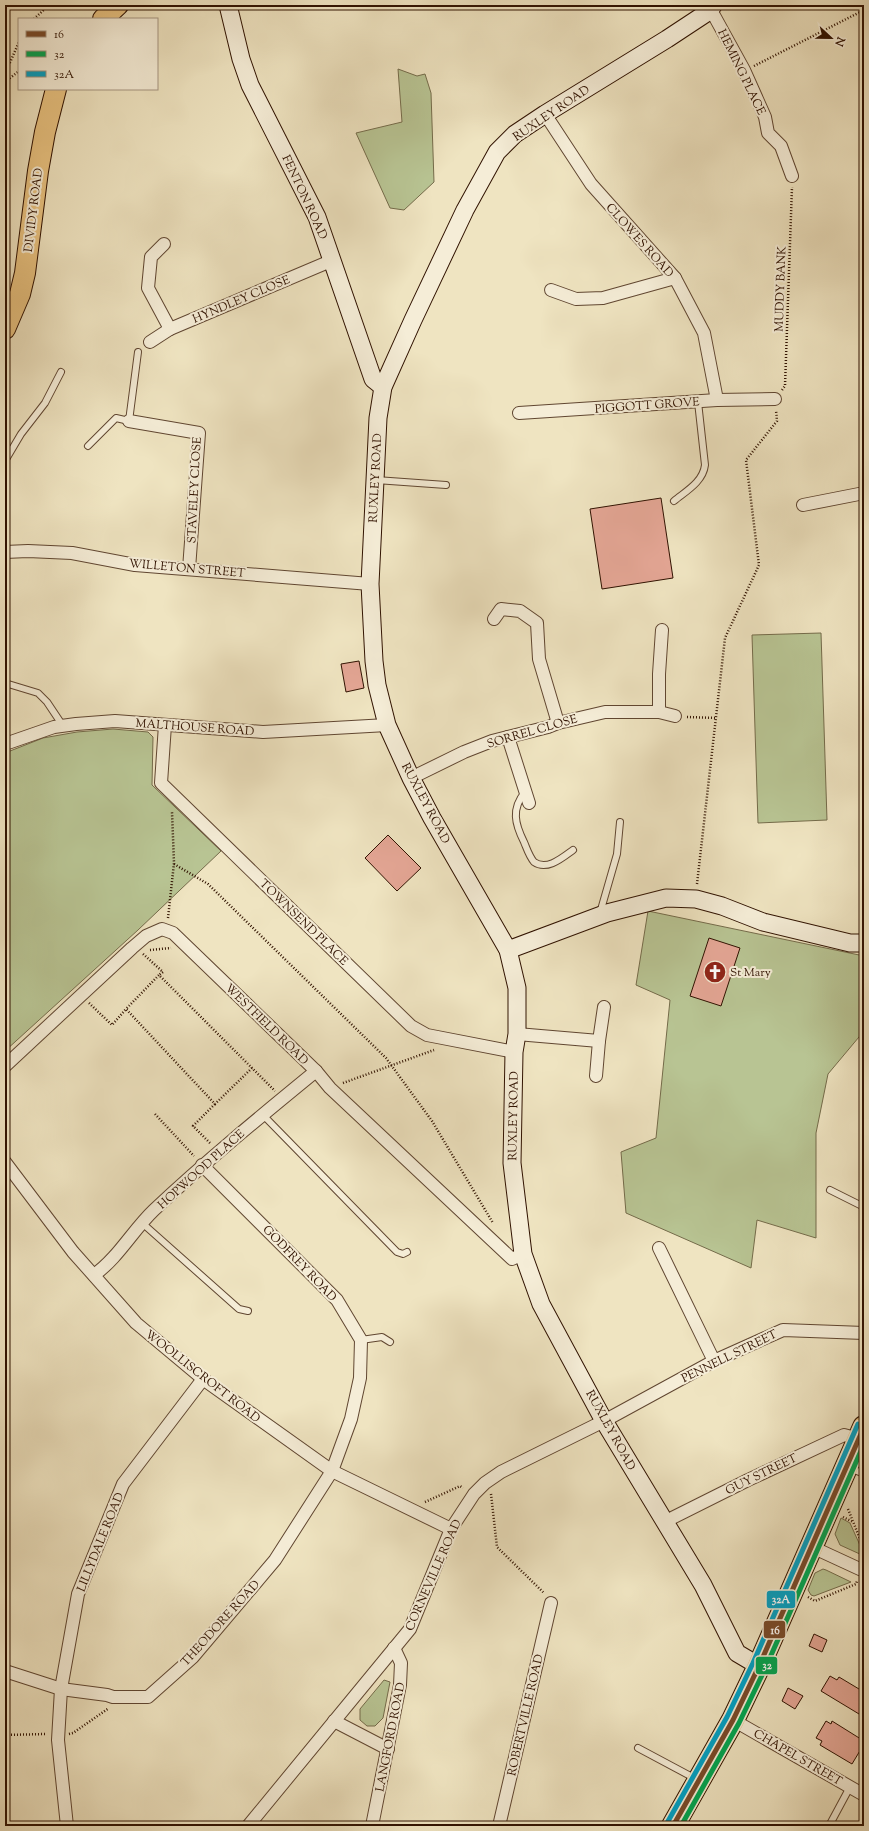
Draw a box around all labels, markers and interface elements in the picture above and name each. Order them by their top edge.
legend [18,18,158,90]
north arrow [811,18,851,58]
text: 16 [54,26,64,44]
street label: HEMING PLACE [712,26,770,119]
text: N [830,33,849,49]
text: 32 [54,46,65,64]
text: 32A [54,66,74,84]
street label: RUXLEY ROAD [509,81,594,146]
street label: FENTON ROAD [277,152,332,243]
street label: DIVIDY ROAD [20,167,48,253]
street label: CLOWES ROAD [601,200,678,282]
street label: MUDDY BANK [771,246,792,332]
street label: HYNDLEY CLOSE [190,271,294,329]
street label: PIGGOTT GROVE [594,393,701,419]
street label: RUXLEY ROAD [365,433,387,523]
street label: STAVELEY CLOSE [183,436,207,544]
street label: WILLETON STREET [128,555,246,583]
street label: SORREL CLOSE [485,710,580,753]
street label: MALTHOUSE ROAD [135,715,255,741]
street label: RUXLEY ROAD [396,760,454,847]
street label: TOWNSEND PLACE [255,875,352,971]
church icon: St Mary [702,959,728,985]
place label: St Mary [730,964,771,982]
street label: WESTFIELD ROAD [220,980,312,1070]
street label: RUXLEY ROAD [504,1071,524,1161]
street label: HOPWOOD PLACE [154,1125,250,1214]
street label: GODFREY ROAD [258,1221,341,1306]
street label: WOOLLISCROFT ROAD [141,1326,264,1428]
street label: PENNELL STREET [678,1326,781,1388]
street label: RUXLEY ROAD [581,1387,640,1474]
street label: GUY STREET [723,1450,801,1500]
street label: LILLYDALE ROAD [73,1490,129,1595]
street label: CORNEVILLE ROAD [401,1517,467,1634]
street label: THEODORE ROAD [177,1576,264,1671]
line badge: 32A [766,1590,796,1609]
text: 32A [772,1592,790,1608]
line badge: 16 [763,1620,786,1639]
text: 16 [769,1623,780,1639]
street label: ROBERTVILLE ROAD [503,1653,549,1778]
line badge: 32 [755,1656,778,1675]
text: 32 [762,1658,773,1674]
street label: LANGFORD ROAD [372,1681,410,1793]
street label: CHAPEL STREET [750,1725,846,1791]

